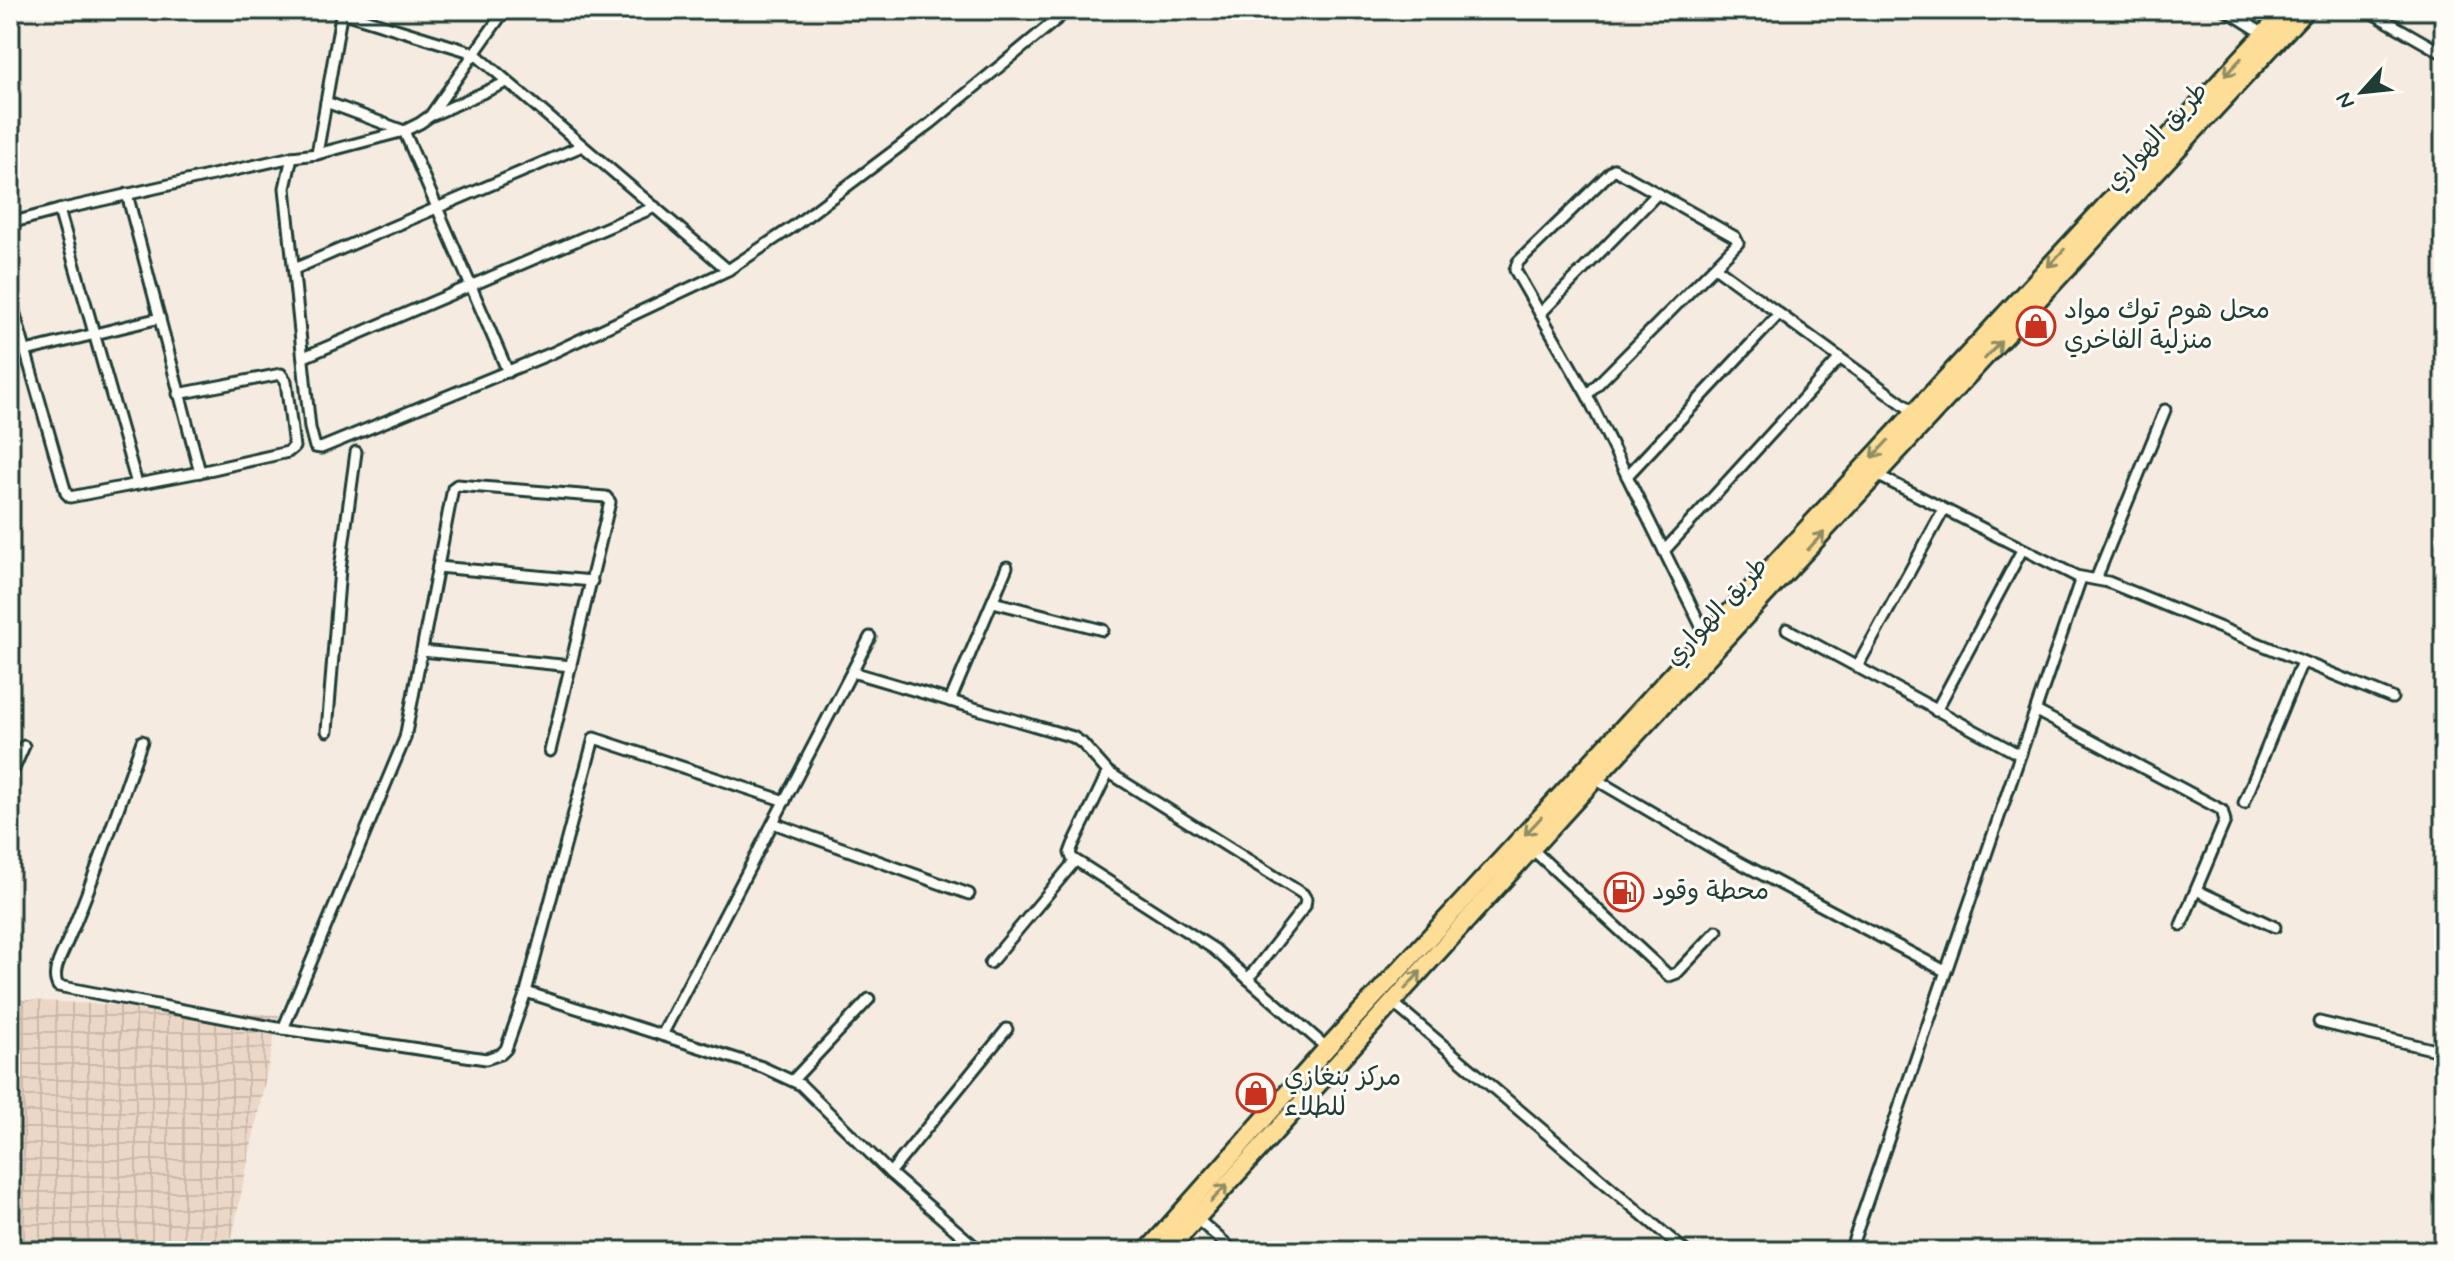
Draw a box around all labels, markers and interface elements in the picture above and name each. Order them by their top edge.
north arrow [2322,52,2402,132]
one-way arrow [2224,57,2242,77]
street label: طريق الهواري [2098,75,2216,199]
text: N [2330,87,2362,113]
one-way arrow [2048,248,2066,268]
place label: محل هوم توك مواد منزلية الفاخري [2064,294,2270,358]
shop icon: محل هوم توك مواد منزلية الفاخري [2015,305,2057,347]
one-way arrow [1984,341,2002,361]
one-way arrow [1872,439,1890,459]
one-way arrow [1806,531,1824,551]
street label: طريق الهواري [1658,550,1776,674]
one-way arrow [1524,816,1543,836]
fuel station icon: محطة وقود [1603,871,1645,913]
place label: محطة وقود [1652,875,1769,909]
one-way arrow [1403,970,1421,990]
place label: مركز بنغازي للطلاء [1284,1061,1401,1125]
shop icon: مركز بنغازي للطلاء [1235,1072,1277,1114]
one-way arrow [1210,1183,1228,1203]

